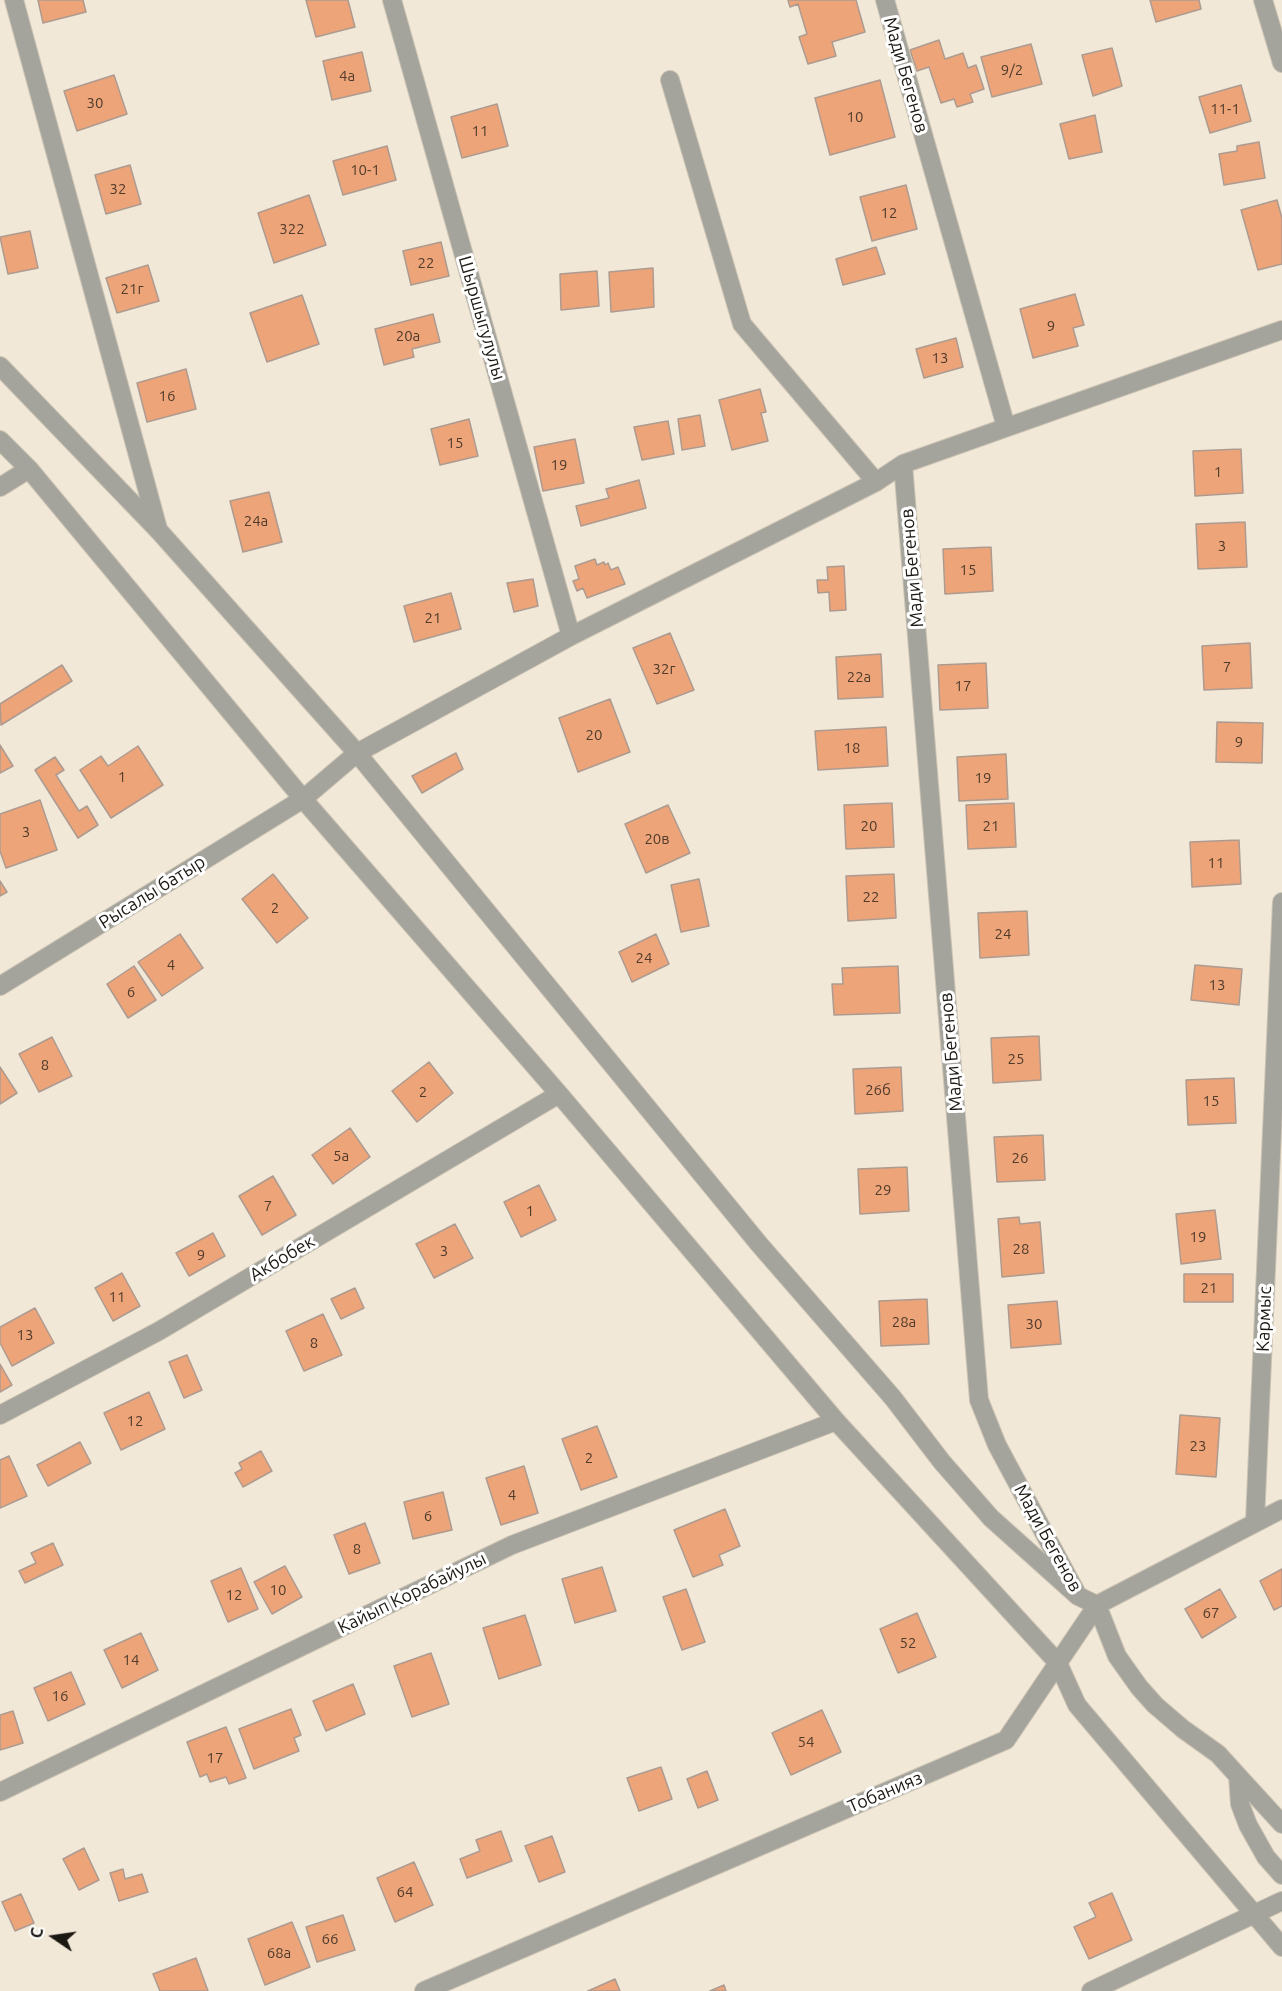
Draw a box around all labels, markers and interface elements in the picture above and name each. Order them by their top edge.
street label: Мади Бегенов [879,15,933,135]
house number: 9/2 [1001,61,1023,79]
house number: 4а [339,67,355,85]
house number: 30 [87,94,103,112]
house number: 11-1 [1210,100,1240,118]
house number: 10 [847,108,863,126]
house number: 11 [472,122,488,140]
house number: 10-1 [350,161,380,179]
house number: 32 [110,180,126,198]
house number: 12 [881,204,897,222]
house number: 322 [279,220,305,238]
street label: Шыршыгулулы [454,253,510,383]
house number: 22 [418,254,434,272]
house number: 21г [121,280,143,298]
house number: 9 [1047,317,1055,335]
house number: 20а [396,327,420,345]
house number: 13 [932,349,948,367]
house number: 16 [159,387,175,405]
house number: 15 [447,434,463,452]
house number: 19 [551,456,567,474]
house number: 1 [1214,463,1222,481]
street label: Мади Бегенов [896,508,928,628]
house number: 24а [244,512,268,530]
house number: 3 [1218,537,1226,555]
house number: 15 [960,561,976,579]
house number: 21 [425,609,441,627]
house number: 7 [1223,658,1231,676]
house number: 32г [653,660,675,678]
house number: 22а [847,668,871,686]
house number: 17 [955,677,971,695]
house number: 20 [586,726,602,744]
house number: 9 [1235,733,1243,751]
house number: 18 [844,739,860,757]
house number: 1 [118,768,126,786]
house number: 19 [975,769,991,787]
house number: 20 [861,817,877,835]
house number: 21 [983,817,999,835]
house number: 3 [22,823,30,841]
house number: 20в [644,830,670,848]
street label: Рысалы батыр [95,851,209,933]
house number: 11 [1208,854,1224,872]
house number: 22 [863,888,879,906]
house number: 2 [271,899,279,917]
house number: 24 [995,925,1011,943]
house number: 24 [636,949,652,967]
house number: 4 [167,956,175,974]
house number: 13 [1209,976,1225,994]
house number: 6 [127,983,135,1001]
street label: Мади Бегенов [935,992,967,1112]
house number: 25 [1008,1050,1024,1068]
house number: 8 [41,1056,49,1074]
house number: 26б [865,1081,891,1099]
house number: 2 [419,1083,427,1101]
house number: 15 [1203,1092,1219,1110]
house number: 5а [333,1147,349,1165]
house number: 26 [1012,1149,1028,1167]
house number: 29 [875,1181,891,1199]
house number: 7 [264,1197,272,1215]
house number: 1 [526,1202,534,1220]
house number: 19 [1190,1228,1206,1246]
street label: Акбобек [246,1230,318,1286]
house number: 28 [1013,1240,1029,1258]
house number: 3 [440,1242,448,1260]
house number: 9 [197,1246,205,1264]
house number: 21 [1201,1279,1217,1297]
street label: Кармыс [1252,1286,1276,1352]
house number: 11 [109,1288,125,1306]
house number: 28а [892,1313,916,1331]
house number: 30 [1026,1315,1042,1333]
house number: 13 [17,1326,33,1344]
house number: 8 [310,1334,318,1352]
house number: 12 [127,1412,143,1430]
house number: 23 [1190,1437,1206,1455]
house number: 2 [585,1449,593,1467]
street label: Мади Бегенов [1010,1481,1086,1595]
house number: 4 [508,1486,516,1504]
house number: 6 [424,1507,432,1525]
house number: 8 [353,1540,361,1558]
street label: Кайып Корабайулы [334,1548,490,1638]
house number: 10 [270,1581,286,1599]
house number: 12 [226,1586,242,1604]
house number: 67 [1203,1604,1219,1622]
house number: 52 [900,1634,916,1652]
house number: 14 [123,1651,139,1669]
house number: 16 [52,1687,68,1705]
house number: 54 [798,1733,814,1751]
house number: 17 [207,1749,223,1767]
street label: Тобанияз [844,1767,926,1817]
house number: 64 [397,1883,413,1901]
north arrow [24,1907,84,1967]
text: С [27,1926,46,1940]
house number: 66 [322,1930,338,1948]
house number: 68а [267,1944,291,1962]

